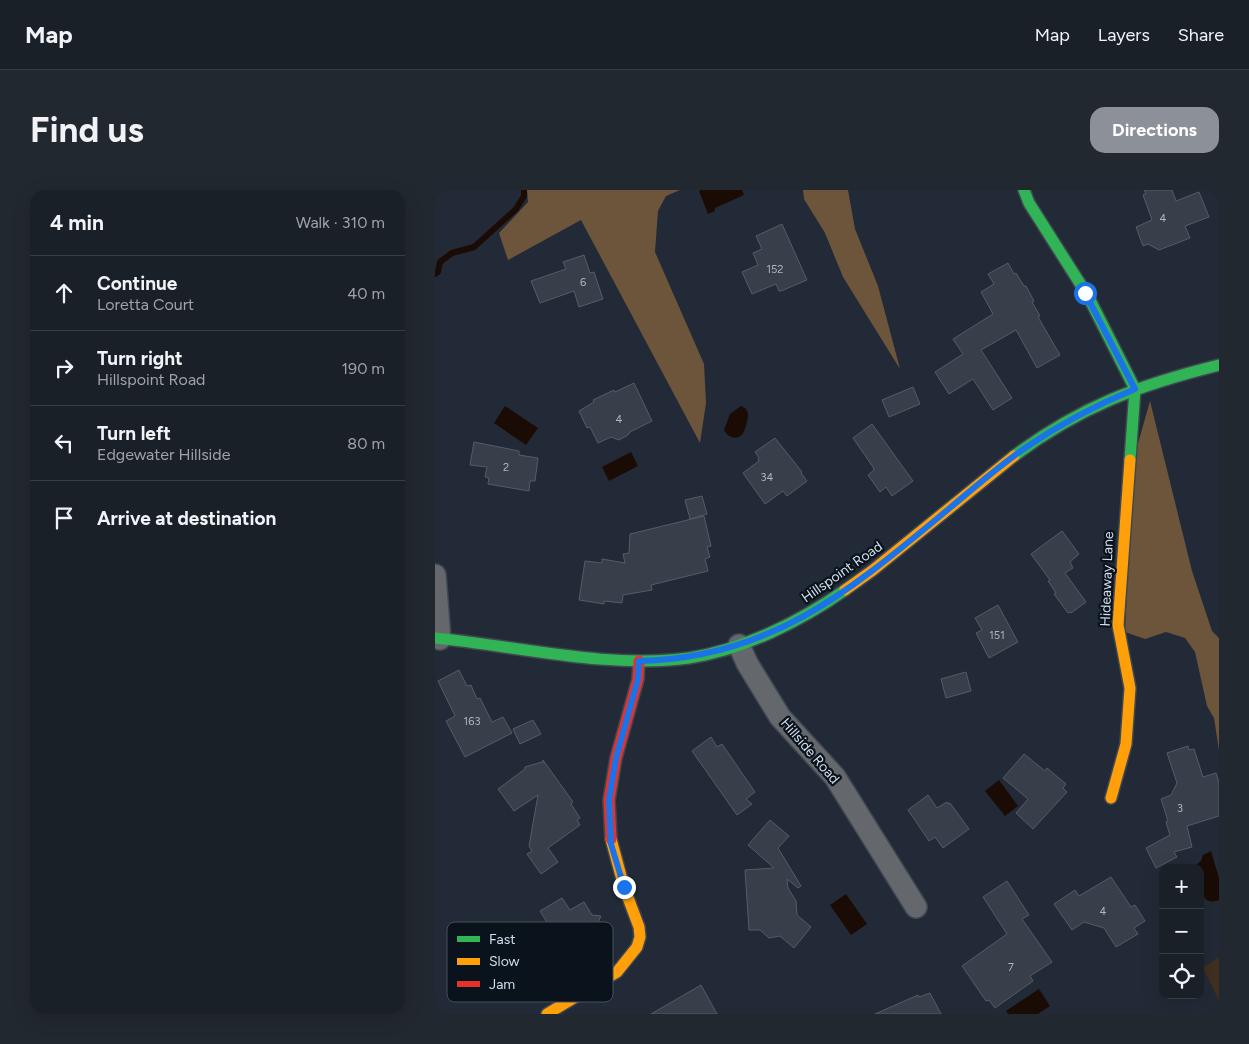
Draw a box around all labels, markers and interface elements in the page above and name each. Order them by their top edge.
text: Map [25,20,73,49]
text: Map [1035,24,1070,46]
text: Layers [1098,24,1150,46]
text: Share [1178,24,1224,46]
button: Directions [1090,107,1219,153]
text: Find us [30,109,144,151]
text: 4 min [50,210,104,235]
house number: 4 [1160,212,1167,225]
text: Walk · 310 m [296,213,385,232]
house number: 152 [766,263,784,276]
text: Continue [97,272,177,295]
house number: 6 [580,276,586,289]
icon: ahead [50,279,78,307]
route start [1074,282,1097,305]
text: 40 m [347,284,385,303]
text: Loretta Court [97,295,194,314]
text: Turn right [97,347,183,370]
icon: right [50,354,78,382]
text: 190 m [342,359,385,378]
text: Hillspoint Road [97,370,205,389]
house number: 4 [616,413,623,426]
text: Turn left [97,422,171,445]
icon: left [50,429,78,457]
text: 80 m [347,434,385,453]
text: Edgewater Hillside [97,445,230,464]
house number: 2 [503,461,509,474]
house number: 34 [761,471,774,484]
icon: arrive [50,504,78,532]
text: Arrive at destination [97,507,276,530]
street label: Hideaway Lane [1097,531,1117,627]
street label: Hillspoint Road [798,538,886,606]
house number: 151 [989,629,1005,642]
house number: 163 [464,715,480,728]
street label: Hillside Road [777,715,843,787]
house number: 3 [1177,802,1183,815]
map controls [1159,864,1204,999]
button: + [1159,864,1204,909]
route end [613,876,636,899]
house number: 4 [1100,905,1107,918]
button: − [1159,909,1204,954]
legend [447,922,613,1002]
text: Fast [489,931,515,948]
text: Slow [489,953,520,970]
button: locate [1159,954,1204,999]
house number: 7 [1008,961,1014,974]
text: Jam [489,976,515,993]

